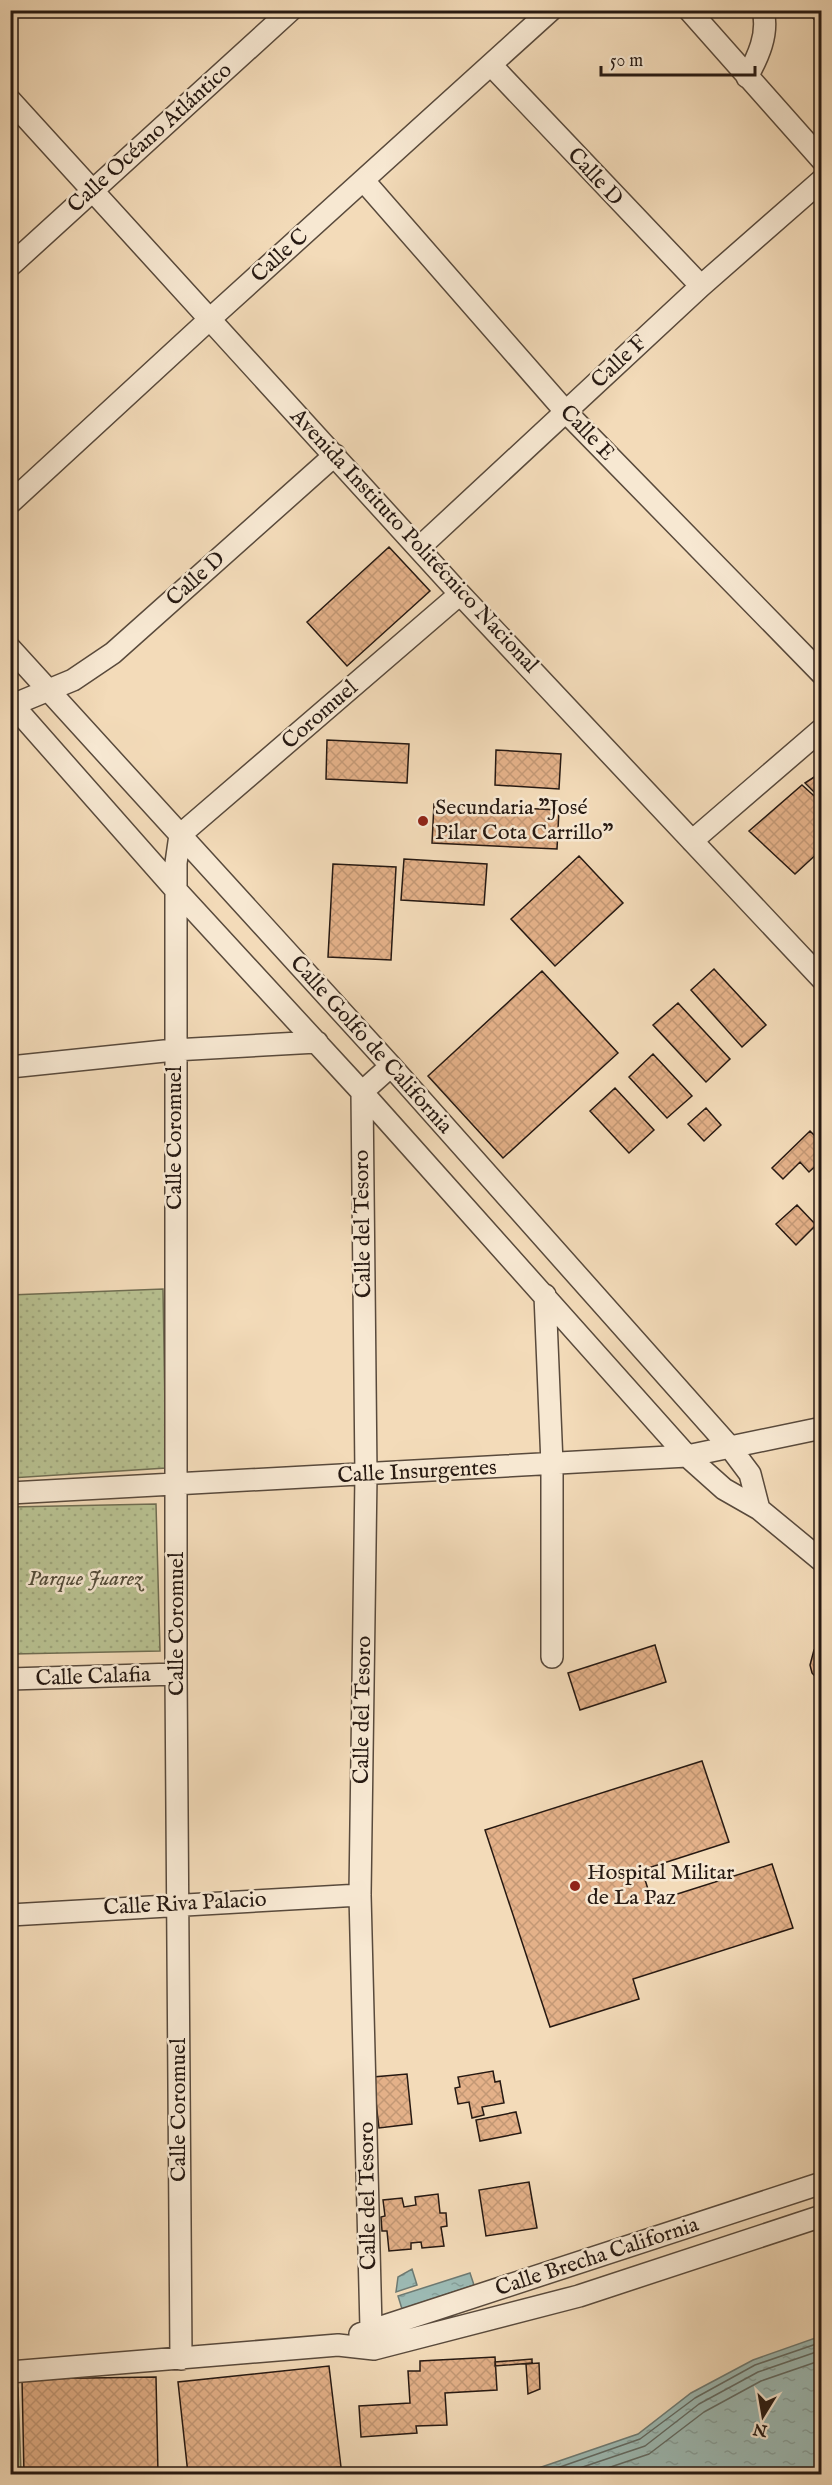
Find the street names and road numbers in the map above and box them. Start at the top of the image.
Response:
street label: Calle Océano Atlántico [62,57,238,219]
street label: Calle D [561,142,629,212]
street label: Calle C [245,223,315,289]
street label: Calle F [585,329,653,395]
street label: Calle E [554,399,620,467]
street label: Avenida Instituto Politécnico Nacional [283,402,544,679]
street label: Calle D [161,545,231,613]
street label: Coromuel [276,674,364,756]
street label: Calle Golfo de California [283,950,459,1140]
street label: Calle Coromuel [161,1066,189,1210]
street label: Calle del Tesoro [348,1149,378,1298]
street label: Calle Insurgentes [337,1454,497,1490]
street label: Calle Coromuel [163,1552,191,1696]
street label: Calle del Tesoro [348,1635,378,1784]
street label: Calle Calafia [35,1661,152,1693]
street label: Calle Riva Palacio [103,1886,267,1922]
street label: Calle Coromuel [165,2038,193,2182]
street label: Calle del Tesoro [353,2121,383,2270]
street label: Calle Brecha California [492,2211,703,2303]

